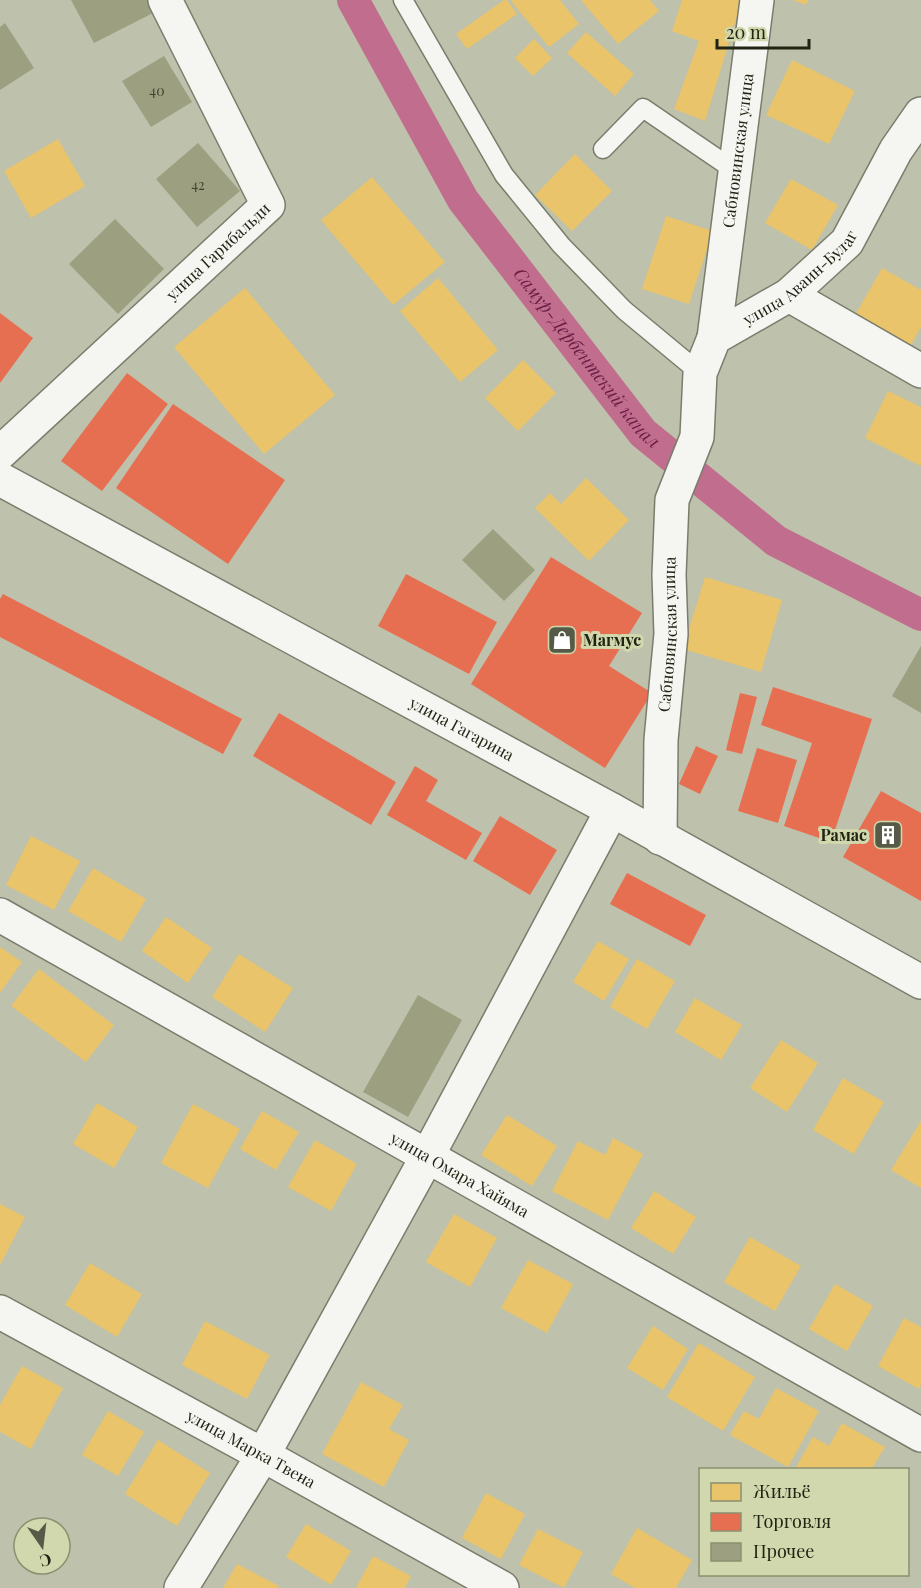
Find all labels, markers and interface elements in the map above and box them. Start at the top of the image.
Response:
scale bar [717,12,808,50]
text: 20 m [726,20,766,44]
street label: Сабновинская улица [717,72,758,229]
house number: 40 [149,81,165,100]
house number: 42 [191,175,205,194]
street label: улица Гарибальди [160,197,274,305]
street label: улица Аваин-Булаг [738,226,861,330]
water label: Самур-Дербентский канал [509,262,665,453]
street label: Сабновинская улица [653,556,681,713]
shop icon: Магмус [546,624,578,656]
place label: Магмус [583,629,641,650]
street label: улица Гагарина [405,691,518,765]
building icon: Рамас [872,819,904,851]
place label: Рамас [821,824,867,845]
street label: улица Омара Хайяма [386,1126,533,1222]
street label: улица Марка Твена [182,1404,320,1492]
legend [699,1468,909,1576]
text: Жильё [753,1479,811,1503]
text: Торговля [753,1509,831,1533]
north arrow [12,1516,72,1576]
text: Прочее [753,1539,814,1563]
text: С [38,1549,54,1573]

